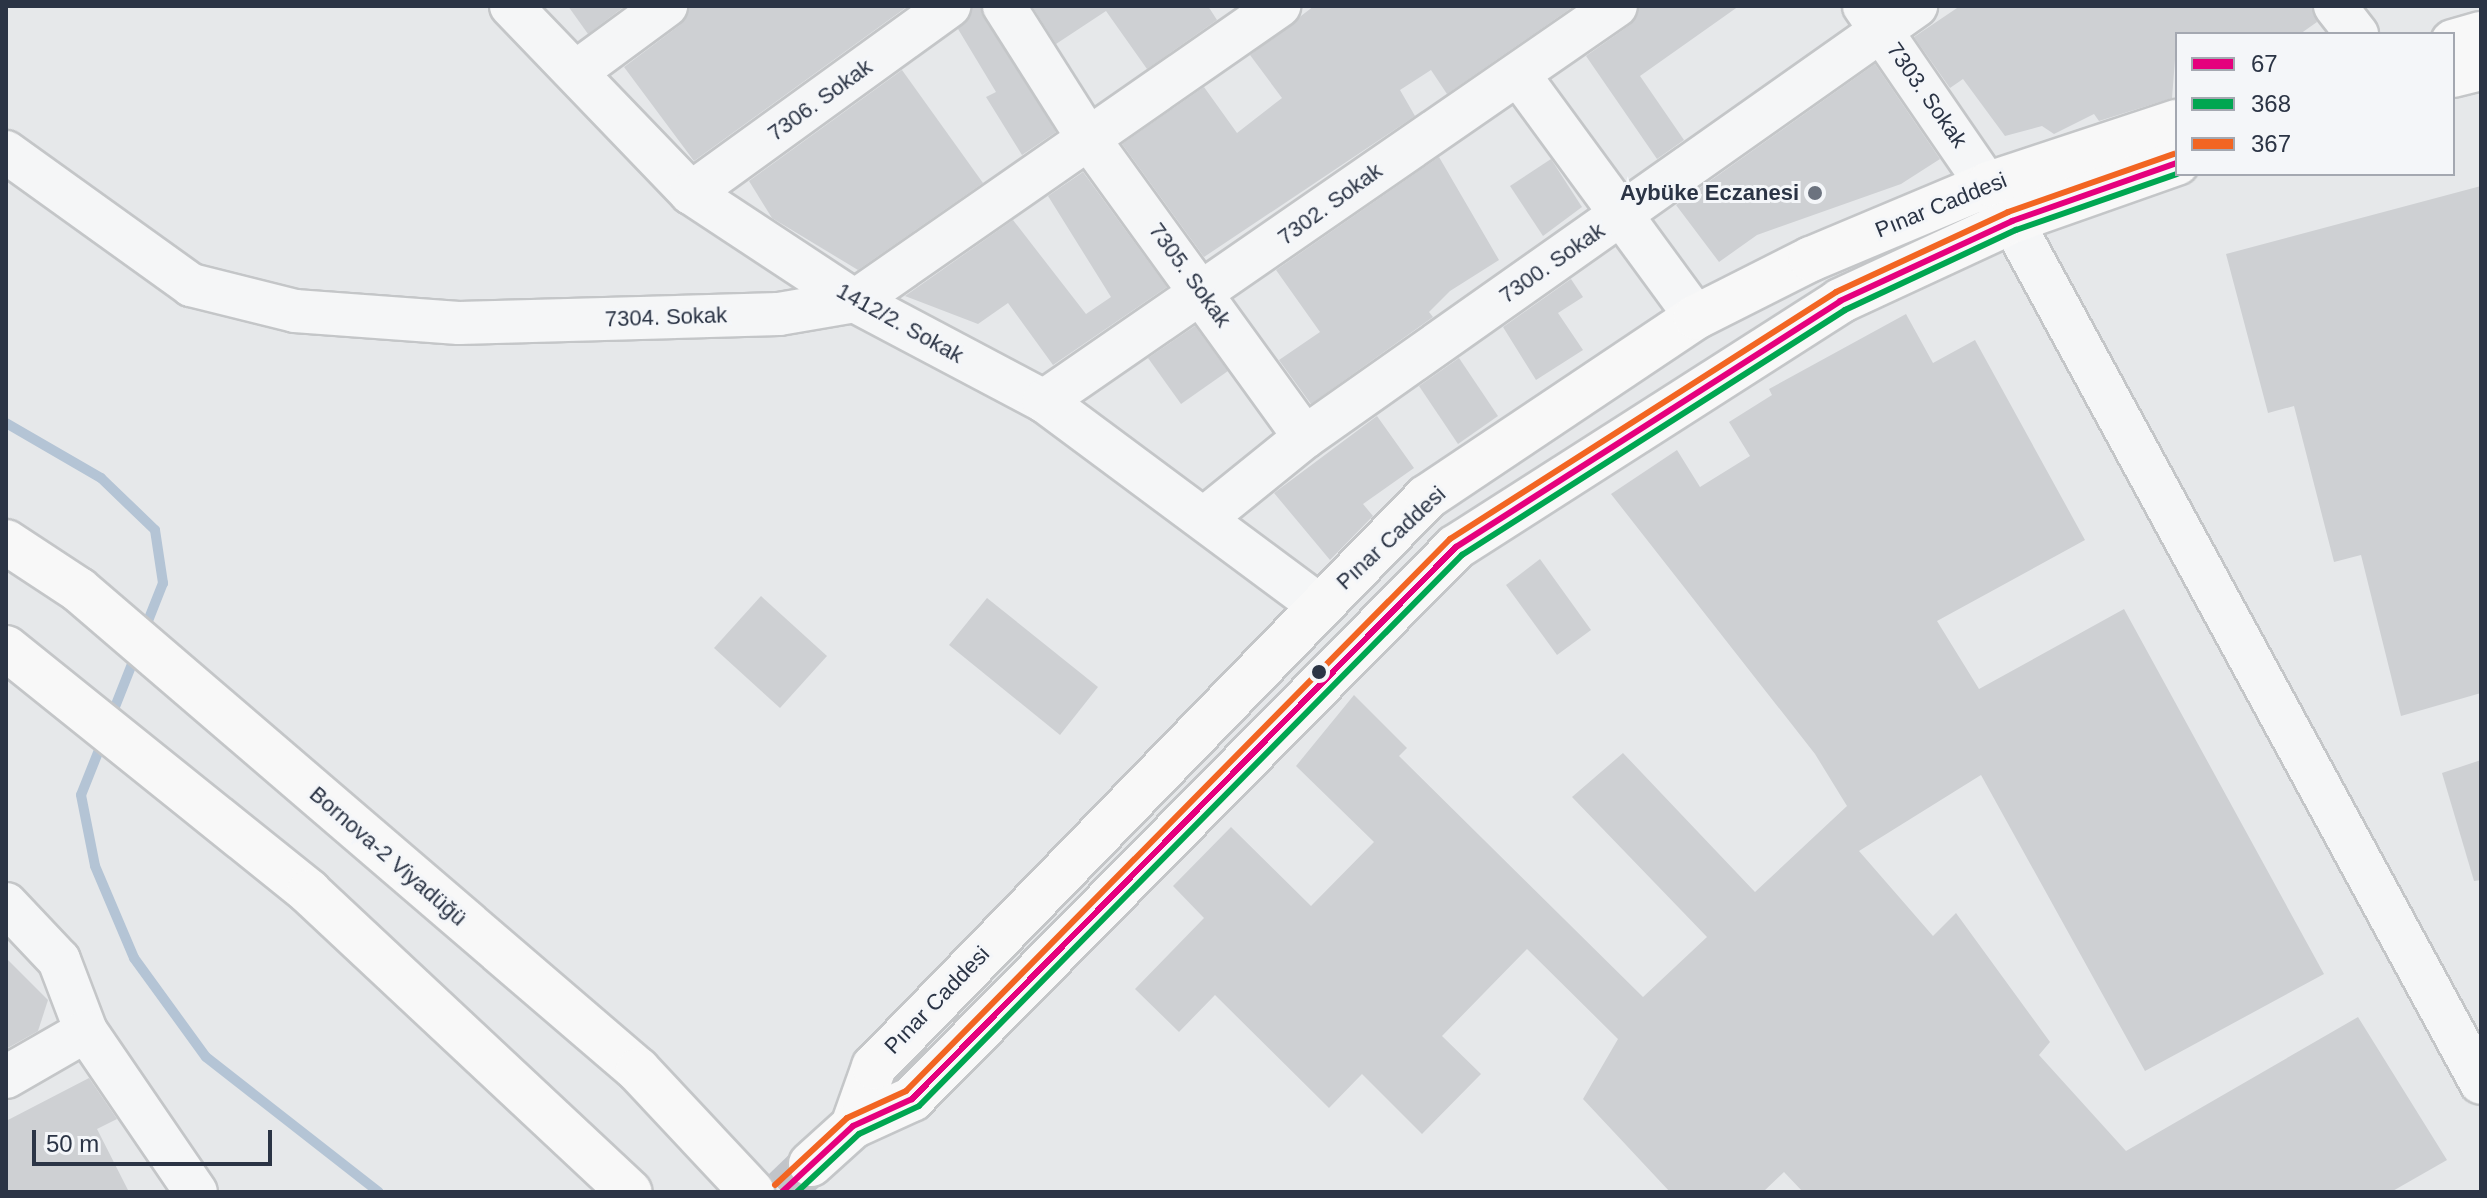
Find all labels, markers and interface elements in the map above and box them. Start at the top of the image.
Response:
legend [2175,32,2455,176]
street label: 7303. Sokak [1881,37,1973,153]
text: 67 [2251,50,2278,77]
street label: 7306. Sokak [763,53,877,147]
text: 368 [2251,90,2291,117]
text: 367 [2251,130,2291,157]
street label: 7302. Sokak [1273,157,1387,251]
street label: Pınar Caddesi [1871,167,2011,243]
place label: Aybüke Eczanesi [1620,180,1799,206]
marker: Aybüke Eczanesi [1806,184,1824,202]
street label: 7300. Sokak [1494,217,1610,309]
street label: 7305. Sokak [1143,218,1237,332]
street label: 1412/2. Sokak [832,277,968,369]
street label: 7304. Sokak [604,302,728,332]
street label: Pınar Caddesi [1331,481,1451,595]
unlabelled marker [1311,664,1327,680]
street label: Bornova-2 Viyadüğü [304,781,472,931]
street label: Pınar Caddesi [879,941,995,1059]
scale bar [36,1114,276,1164]
text: 50 m [46,1130,99,1157]

